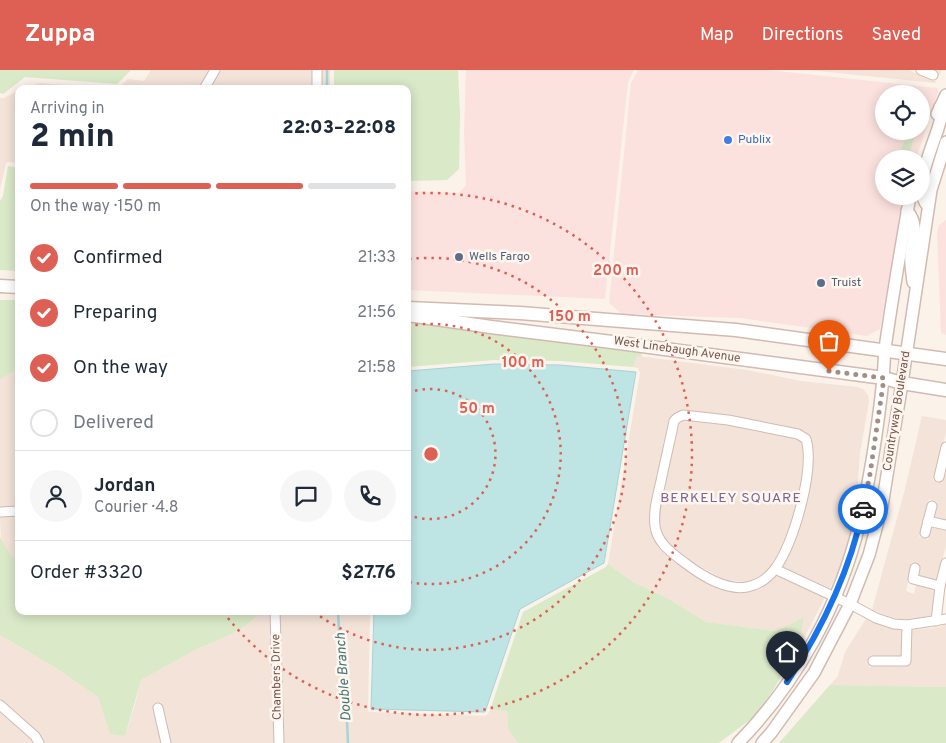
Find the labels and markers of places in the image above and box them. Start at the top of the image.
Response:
place label: Publix [738,132,771,148]
marker: Publix [722,134,734,146]
place label: Wells Fargo [469,249,530,265]
marker: Wells Fargo [453,251,465,263]
place label: Truist [831,275,861,291]
marker: Truist [815,277,827,289]
pin [808,320,850,371]
centre of rings [422,445,440,463]
pin [766,631,808,682]

